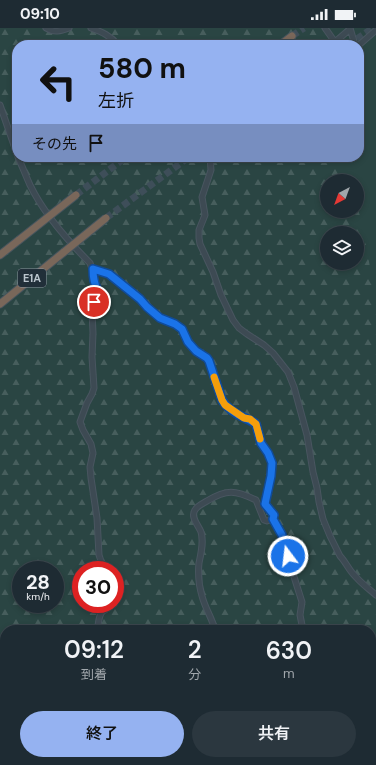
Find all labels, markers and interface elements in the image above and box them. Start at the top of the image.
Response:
text: 09:10 [20,4,60,24]
text: 580 m [98,50,186,87]
icon: left [32,56,84,108]
text: 左折 [98,89,134,113]
icon: arrive [85,132,107,154]
text: その先 [32,134,77,154]
north arrow [320,174,364,218]
map controls [320,174,364,270]
button: layers [320,226,364,270]
road number: E1A [18,269,46,287]
pin [77,285,111,319]
icon: arrive [83,291,105,313]
position arrow [267,535,309,577]
speed limit sign: 30 [72,561,124,613]
text: 28 [26,569,50,595]
text: km/h [26,590,50,603]
text: 09:12 [64,634,124,665]
text: 2 [188,634,202,665]
text: 630 [266,635,312,666]
text: m [283,665,295,682]
text: 到着 [81,666,107,683]
text: 分 [188,666,201,683]
button: 終了 [20,711,184,757]
button: 共有 [192,711,356,757]

